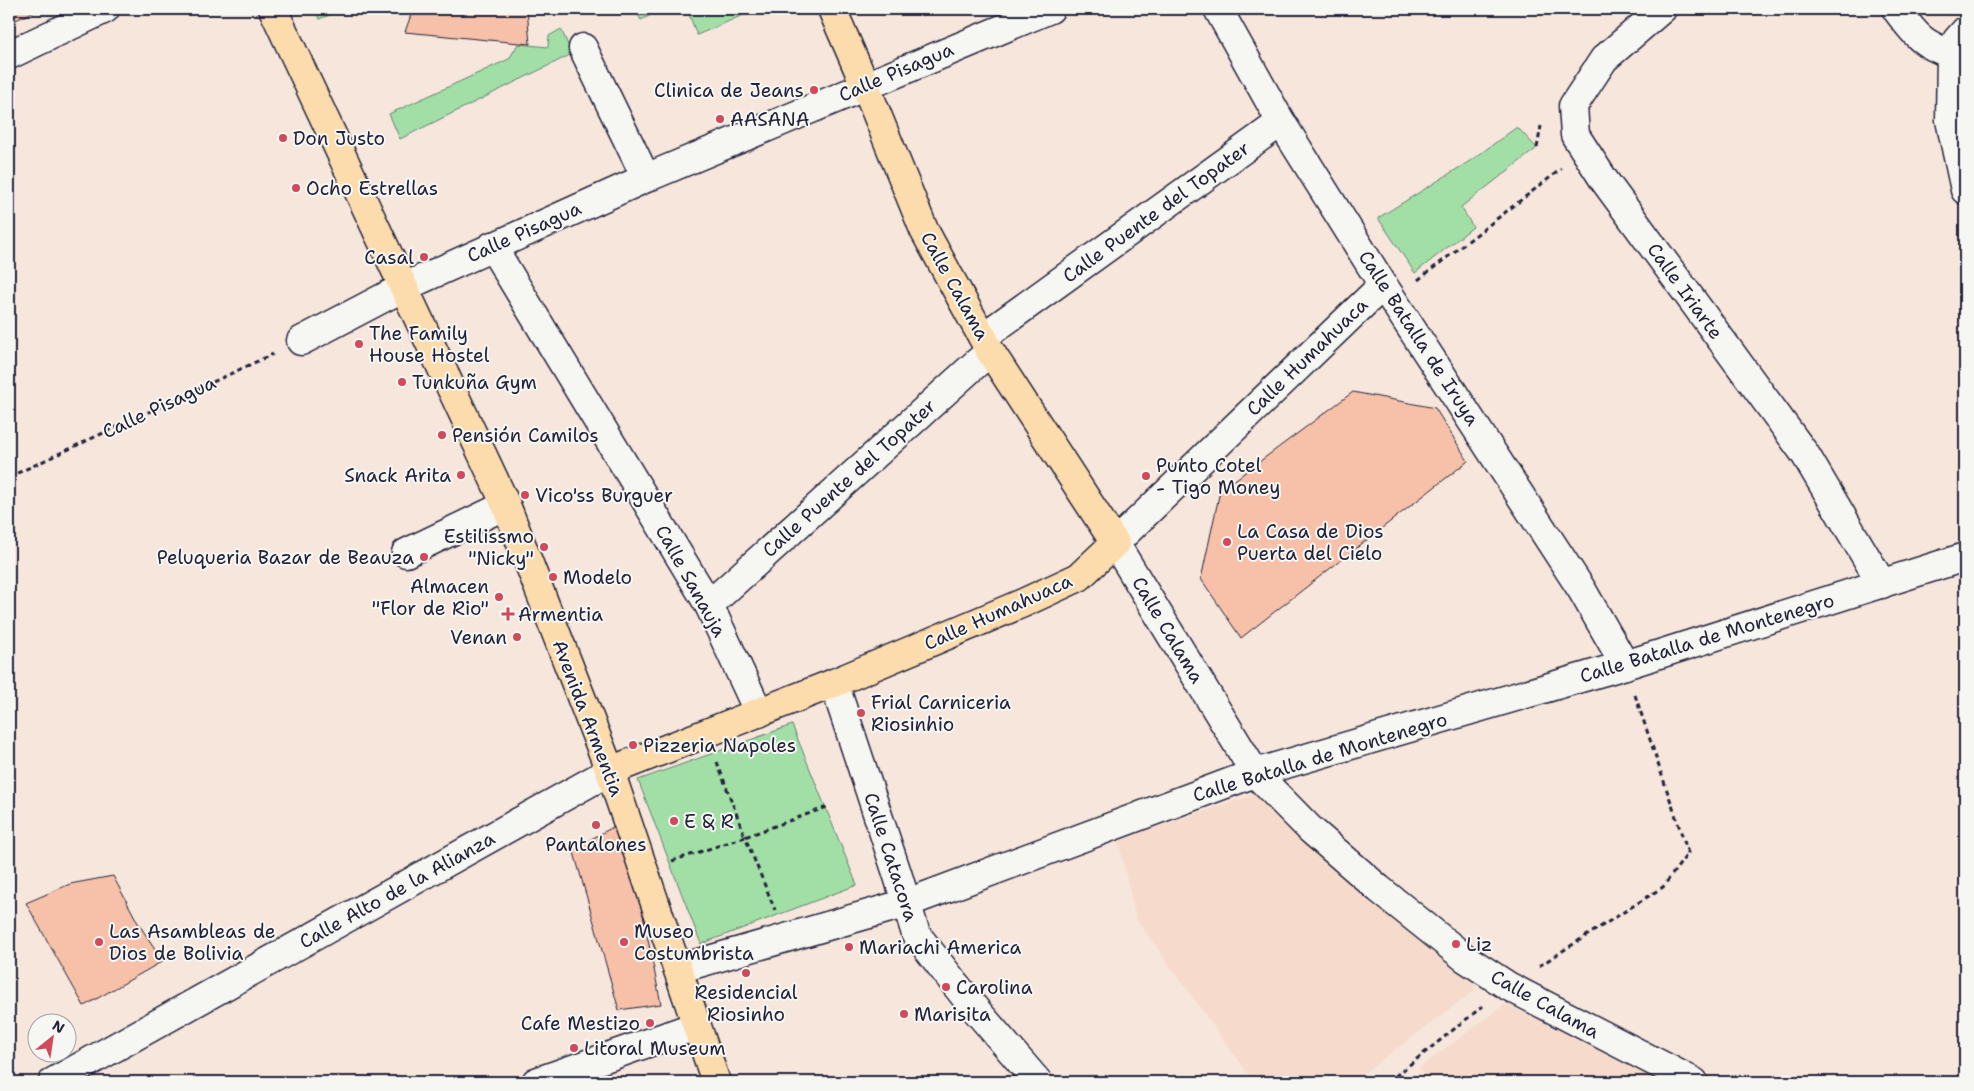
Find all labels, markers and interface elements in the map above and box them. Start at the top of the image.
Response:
street label: Calle Pisagua [835,37,957,107]
place label: Clinica de Jeans [654,78,804,103]
marker: Clinica de Jeans [808,84,820,96]
place label: AASANA [730,107,810,132]
marker: AASANA [714,113,726,125]
place label: Don Justo [293,126,385,151]
marker: Don Justo [277,132,289,144]
street label: Calle Puente del Topater [1058,136,1254,288]
place label: Ocho Estrellas [306,176,438,201]
marker: Ocho Estrellas [290,182,302,194]
street label: Calle Pisagua [463,196,585,268]
street label: Calle Calama [915,227,995,345]
street label: Calle Iriarte [1642,238,1728,344]
place label: Casal [364,245,414,270]
street label: Calle Batalla de Iruya [1353,246,1485,431]
marker: Casal [418,251,430,263]
street label: Calle Humahuaca [1241,292,1373,421]
place label: The Family House Hostel [369,321,490,368]
marker: The Family House Hostel [353,338,365,350]
street label: Calle Pisagua [98,370,220,444]
place label: Tunkuña Gym [412,370,537,395]
marker: Tunkuña Gym [396,376,408,388]
street label: Calle Puente del Topater [757,393,941,563]
place label: Pensión Camilos [452,423,599,448]
marker: Pensión Camilos [436,429,448,441]
place label: Punto Cotel - Tigo Money [1156,453,1280,500]
place label: Snack Arita [344,463,451,488]
marker: Snack Arita [455,469,467,481]
marker: Punto Cotel - Tigo Money [1140,470,1152,482]
place label: Vico'ss Burguer [535,483,673,508]
marker: Vico'ss Burguer [519,489,531,501]
place label: La Casa de Dios Puerta del Cielo [1237,519,1384,566]
street label: Calle Sanauja [650,520,732,642]
place label: Estilissmo "Nicky" [444,524,534,571]
marker: La Casa de Dios Puerta del Cielo [1221,536,1233,548]
marker: Estilissmo "Nicky" [538,541,550,553]
place label: Peluqueria Bazar de Beauza [157,545,414,570]
marker: Peluqueria Bazar de Beauza [418,551,430,563]
place label: Modelo [563,565,632,590]
street label: Calle Humahuaca [920,568,1076,656]
marker: Modelo [547,571,559,583]
street label: Calle Calama [1126,572,1210,688]
place label: Almacen "Flor de Rio" [372,574,489,621]
street label: Calle Batalla de Montenegro [1577,587,1837,689]
marker: Almacen "Flor de Rio" [493,591,505,603]
place label: Armentia [518,602,603,627]
marker: Armentia [502,608,514,620]
place label: Venan [450,625,507,650]
marker: Venan [511,631,523,643]
street label: Avenida Armentia [547,636,629,800]
place label: Frial Carniceria Riosinhio [871,690,1011,737]
street label: Calle Batalla de Montenegro [1190,706,1450,808]
marker: Frial Carniceria Riosinhio [855,707,867,719]
place label: Pizzeria Napoles [643,733,796,758]
marker: Pizzeria Napoles [627,739,639,751]
street label: Calle Catacora [858,789,924,925]
place label: E & R [684,809,734,834]
marker: E & R [668,815,680,827]
marker: Pantalones [590,819,602,831]
street label: Calle Alto de la Alianza [295,826,499,954]
place label: Pantalones [545,832,647,857]
place label: Las Asambleas de Dios de Bolivia [109,919,276,966]
place label: Museo Costumbrista [634,919,754,966]
place label: Liz [1466,932,1492,957]
place label: Mariachi America [859,935,1022,960]
marker: Las Asambleas de Dios de Bolivia [93,936,105,948]
marker: Museo Costumbrista [618,936,630,948]
marker: Liz [1450,938,1462,950]
marker: Mariachi America [843,941,855,953]
street label: Calle Calama [1486,964,1604,1044]
marker: Residencial Riosinho [740,967,752,979]
place label: Carolina [956,975,1033,1000]
place label: Residencial Riosinho [695,980,798,1027]
marker: Carolina [940,981,952,993]
place label: Marisita [914,1002,991,1027]
marker: Marisita [898,1008,910,1020]
place label: Cafe Mestizo [521,1011,640,1036]
north arrow [28,1014,78,1064]
text: N [49,1016,68,1037]
marker: Cafe Mestizo [644,1017,656,1029]
place label: Litoral Museum [584,1036,726,1061]
marker: Litoral Museum [568,1042,580,1054]

